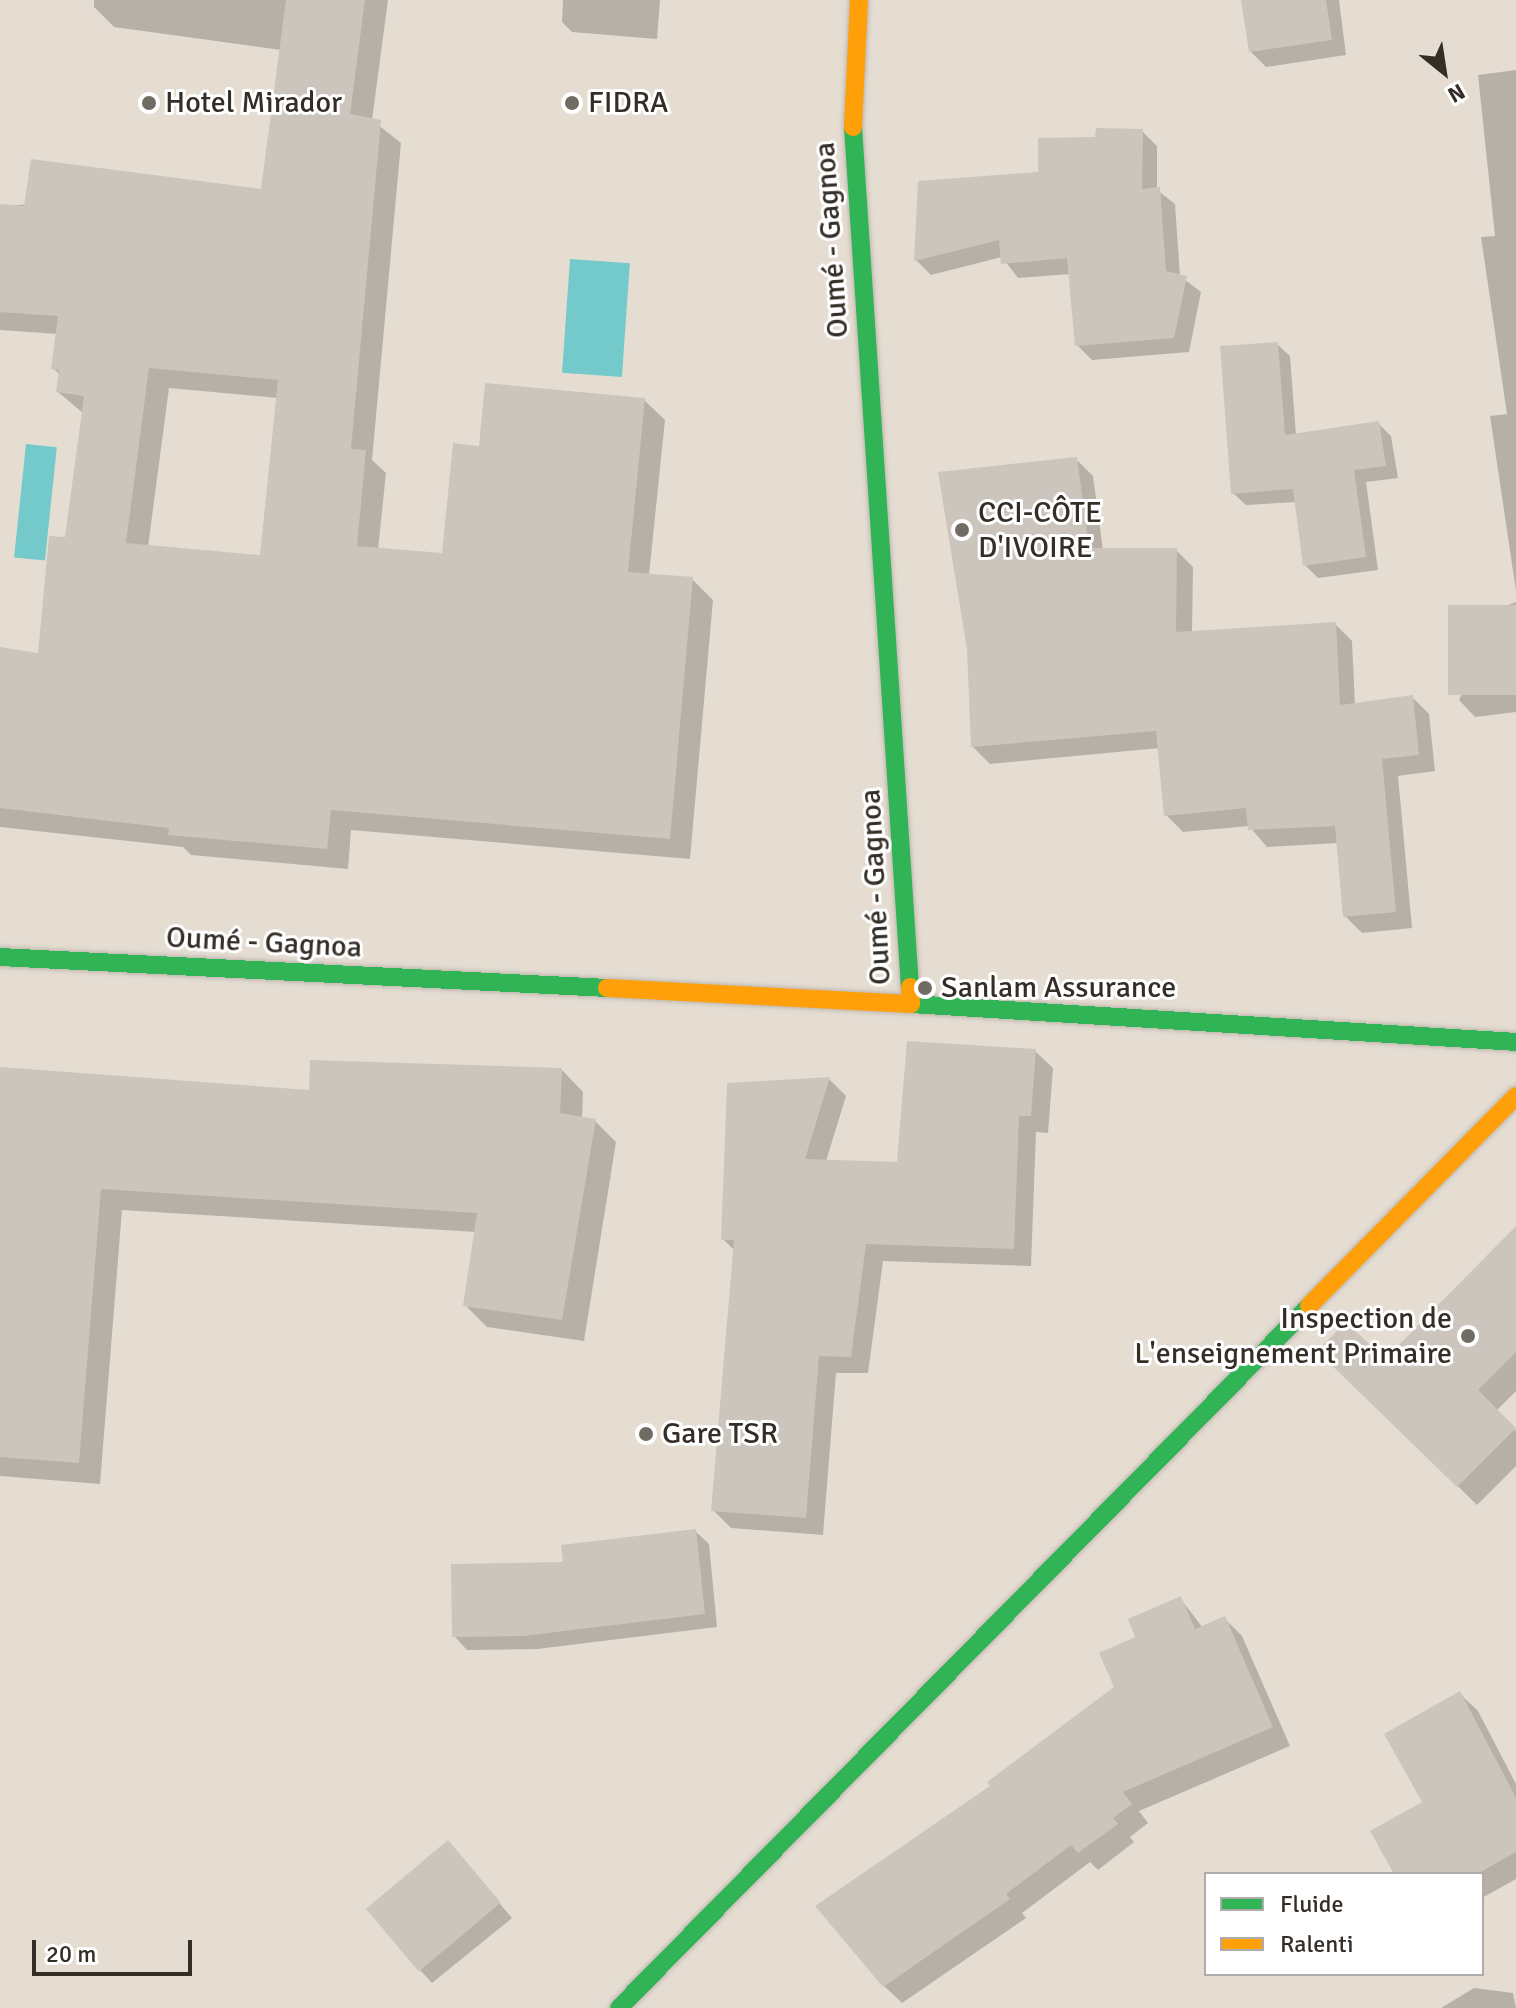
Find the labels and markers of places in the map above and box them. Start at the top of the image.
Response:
place label: Hotel Mirador [165,85,342,121]
place label: FIDRA [588,85,668,121]
marker: Hotel Mirador [140,94,158,112]
marker: FIDRA [563,94,581,112]
place label: CCI-CÔTE D'IVOIRE [978,495,1102,566]
marker: CCI-CÔTE D'IVOIRE [953,521,971,539]
place label: Sanlam Assurance [941,970,1176,1006]
marker: Sanlam Assurance [916,979,934,997]
place label: Inspection de L'enseignement Primaire [1134,1301,1452,1372]
marker: Inspection de L'enseignement Primaire [1459,1327,1477,1345]
place label: Gare TSR [662,1416,778,1452]
marker: Gare TSR [637,1425,655,1443]

